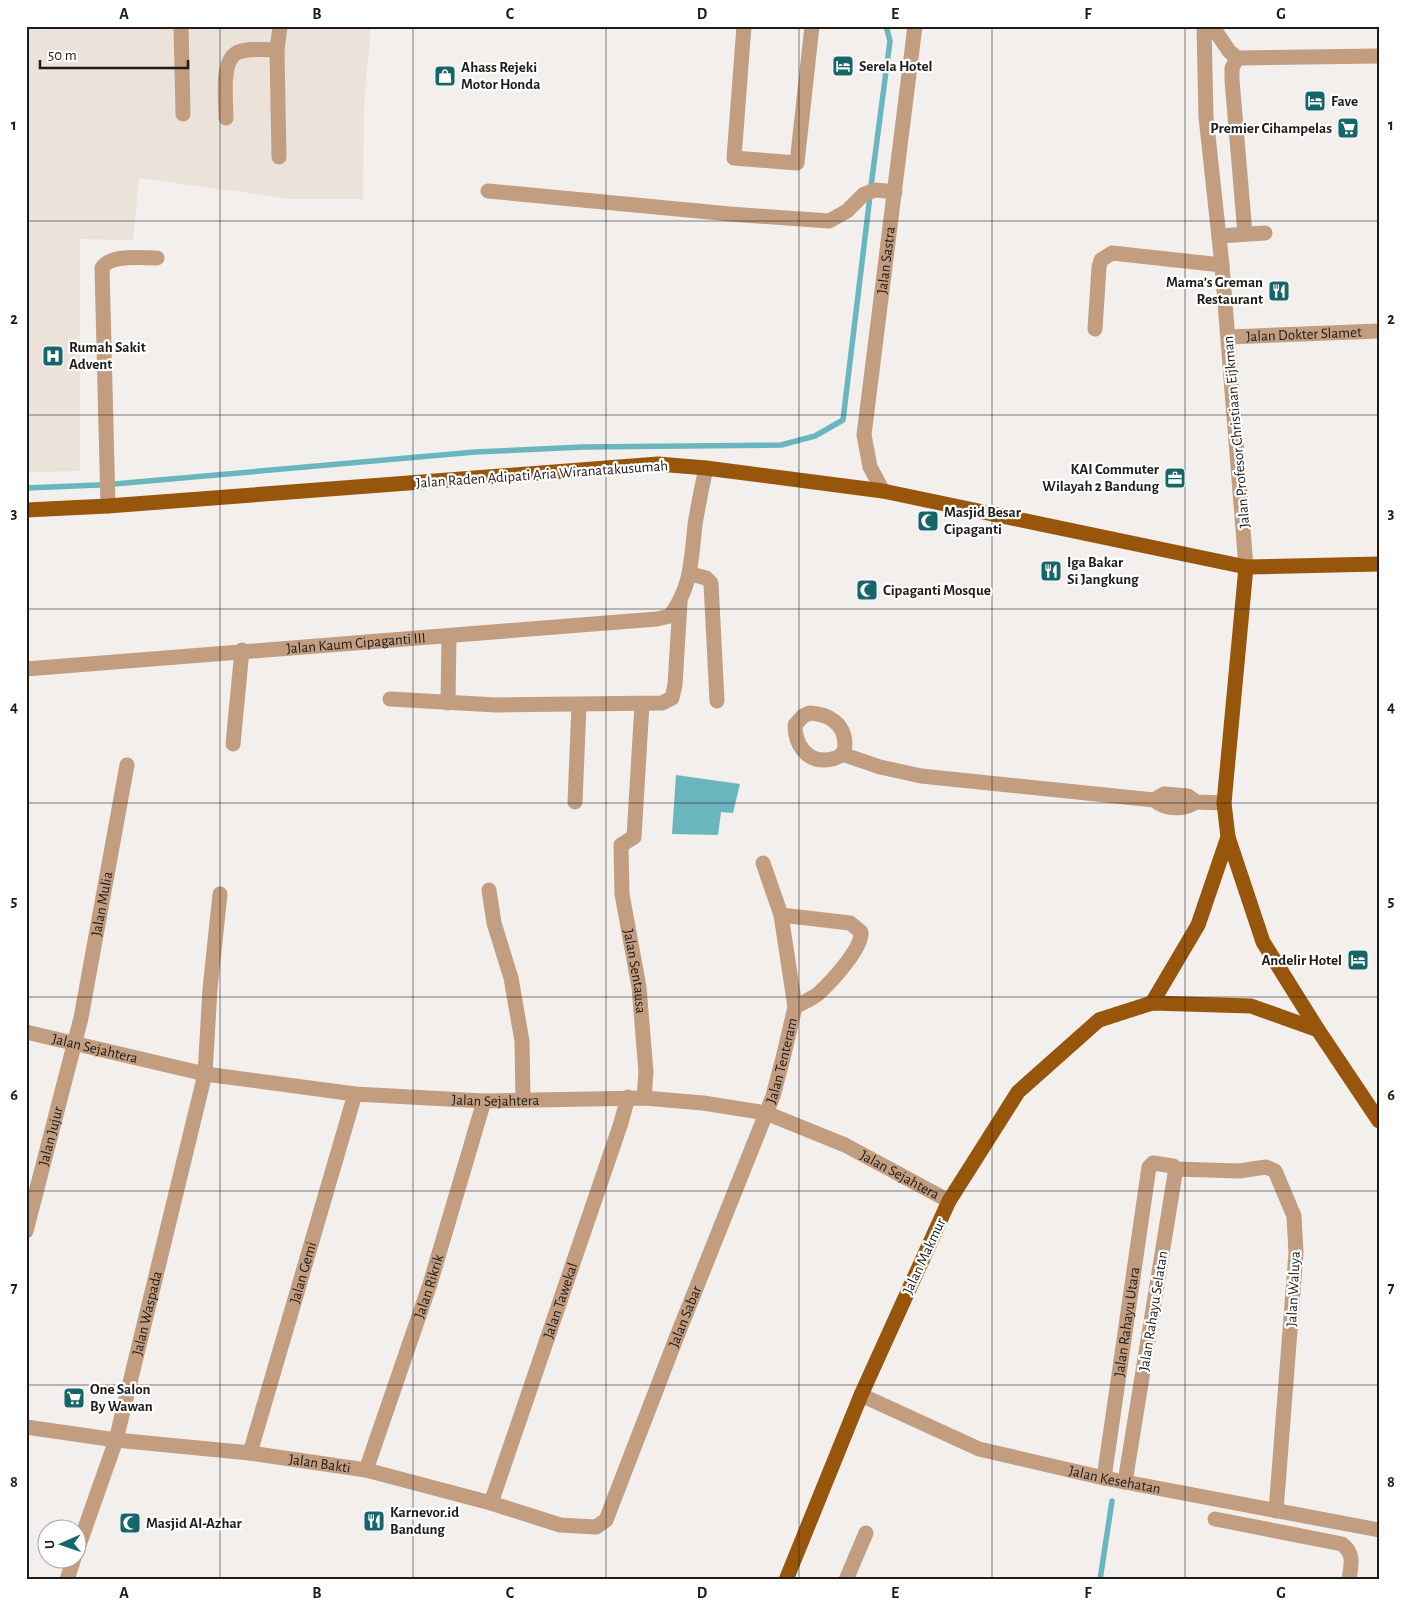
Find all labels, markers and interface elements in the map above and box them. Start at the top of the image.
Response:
text: A [119,6,129,22]
text: B [312,6,322,22]
text: C [506,6,515,22]
text: D [697,6,708,22]
text: E [891,6,899,22]
text: F [1084,6,1092,22]
text: G [1276,6,1286,22]
scale bar [40,38,188,70]
text: 50 m [48,48,77,63]
hotel icon: Serela Hotel [831,54,855,78]
place label: Serela Hotel [859,59,932,74]
place label: Ahass Rejeki Motor Honda [461,60,540,92]
shop icon: Ahass Rejeki Motor Honda [433,64,457,88]
hotel icon: Fave [1303,89,1327,113]
place label: Fave [1331,94,1358,109]
supermarket icon: Premier Cihampelas [1336,116,1360,140]
text: 1 [11,117,17,133]
text: 1 [1388,117,1394,133]
place label: Premier Cihampelas [1210,121,1332,136]
street label: Jalan Sastra [875,226,898,295]
place label: Mama’s Greman Restaurant [1166,275,1263,307]
restaurant icon: Mama’s Greman Restaurant [1267,279,1291,303]
text: 2 [10,311,18,327]
text: 2 [1387,311,1395,327]
street label: Jalan Dokter Slamet [1246,325,1362,344]
street label: Jalan Profesor Christiaan Eijkman [1221,335,1252,529]
place label: Rumah Sakit Advent [69,340,146,372]
hospital icon: Rumah Sakit Advent [41,344,65,368]
street label: Jalan Raden Adipati Aria Wiranatakusumah [415,458,669,491]
place label: KAI Commuter Wilayah 2 Bandung [1042,462,1160,494]
office icon: KAI Commuter Wilayah 2 Bandung [1163,466,1187,490]
text: 3 [11,505,18,521]
place label: Masjid Besar Cipaganti [944,505,1022,537]
text: 3 [1388,505,1395,521]
mosque icon: Masjid Besar Cipaganti [916,509,940,533]
place label: Iga Bakar Si Jangkung [1067,555,1139,587]
restaurant icon: Iga Bakar Si Jangkung [1039,559,1063,583]
mosque icon: Cipaganti Mosque [855,578,879,602]
place label: Cipaganti Mosque [883,583,991,598]
street label: Jalan Kaum Cipaganti III [286,630,426,656]
text: 4 [10,699,18,715]
text: 4 [1387,699,1395,715]
street label: Jalan Mulia [89,870,115,938]
text: 5 [11,893,18,909]
text: 5 [1388,893,1395,909]
street label: Jalan Sentausa [621,928,648,1014]
hotel icon: Andelir Hotel [1346,948,1370,972]
place label: Andelir Hotel [1261,953,1342,968]
street label: Jalan Tenteram [764,1016,800,1106]
street label: Jalan Sejahtera [51,1031,139,1066]
text: 6 [10,1087,18,1103]
text: 6 [1387,1087,1395,1103]
street label: Jalan Sejahtera [451,1092,540,1109]
street label: Jalan Jujur [36,1105,66,1167]
street label: Jalan Sejahtera [858,1148,942,1202]
street label: Jalan Makmur [900,1216,949,1296]
street label: Jalan Gemi [287,1240,319,1305]
street label: Jalan Rahayu Selatan [1137,1250,1170,1372]
street label: Jalan Waluya [1284,1251,1303,1327]
street label: Jalan Rikrik [412,1253,446,1320]
street label: Jalan Tawekal [541,1261,581,1341]
street label: Jalan Rahayu Utara [1112,1266,1142,1378]
street label: Jalan Waspada [130,1269,165,1357]
text: 7 [11,1280,18,1296]
text: 7 [1388,1280,1395,1296]
street label: Jalan Sabar [666,1284,704,1350]
place label: One Salon By Wawan [90,1382,153,1414]
supermarket icon: One Salon By Wawan [62,1386,86,1410]
street label: Jalan Bakti [288,1452,352,1476]
street label: Jalan Kesehatan [1067,1463,1162,1497]
text: 8 [10,1474,18,1490]
text: 8 [1387,1474,1395,1490]
place label: Karnevor.id Bandung [390,1505,459,1537]
restaurant icon: Karnevor.id Bandung [362,1509,386,1533]
mosque icon: Masjid Al-Azhar [118,1511,142,1535]
place label: Masjid Al-Azhar [146,1516,243,1531]
north arrow [38,1518,88,1568]
text: U [43,1540,57,1549]
text: A [119,1585,129,1601]
text: B [312,1585,322,1601]
text: C [506,1585,515,1601]
text: D [697,1585,708,1601]
text: E [891,1585,899,1601]
text: F [1084,1585,1092,1601]
text: G [1276,1585,1286,1601]

